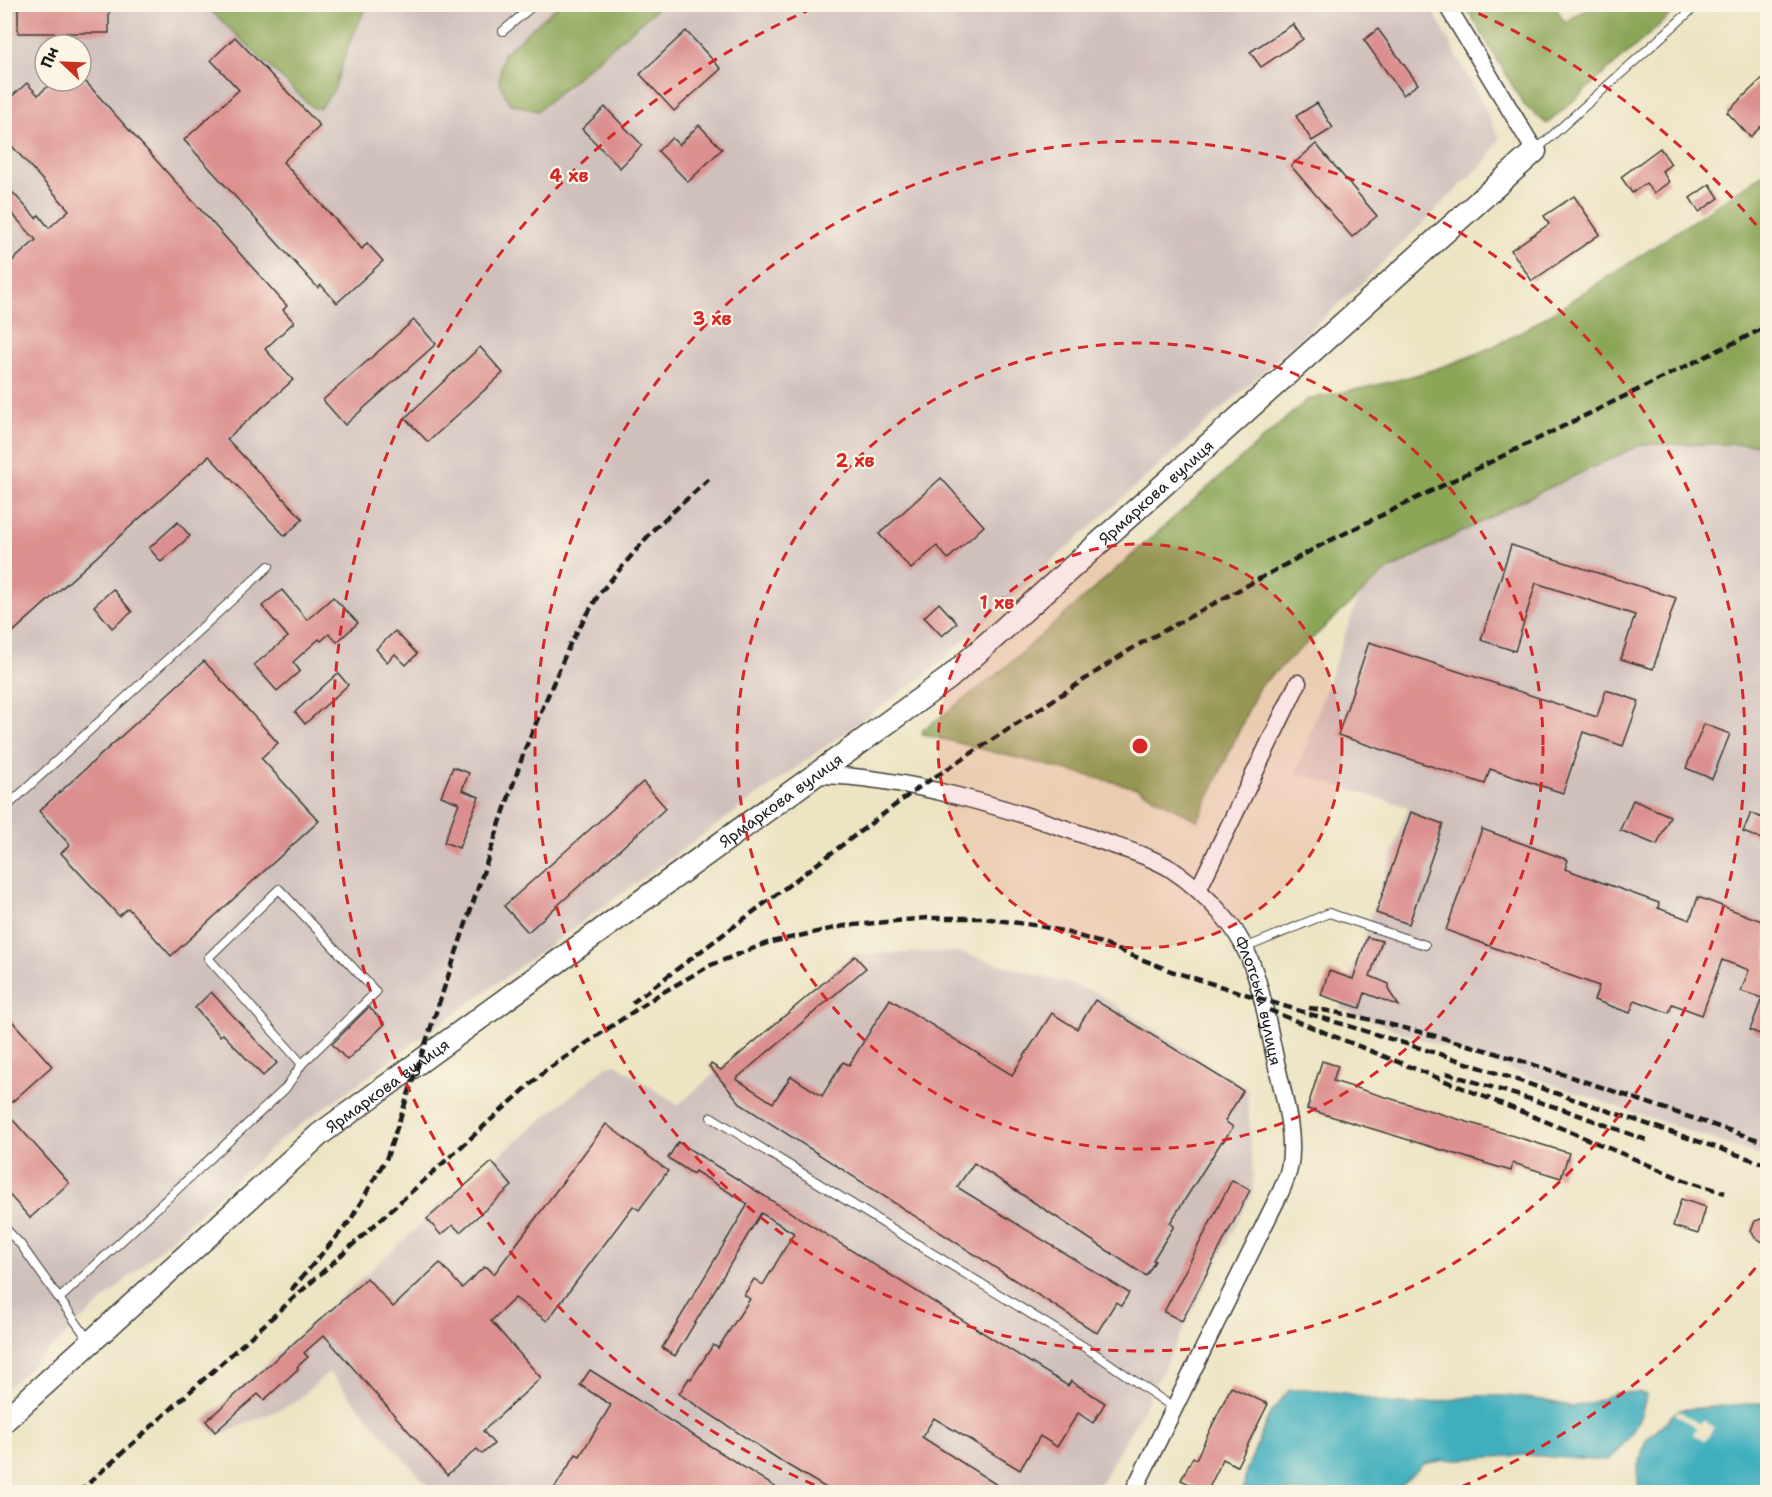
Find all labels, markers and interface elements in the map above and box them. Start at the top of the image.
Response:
north arrow [33,33,93,93]
text: Пн [36,44,63,71]
text: 4 хв [549,164,589,188]
text: 3 хв [692,307,732,331]
street label: Ярмаркова вулиця [1094,435,1218,549]
text: 2 хв [835,449,875,473]
text: 1 хв [980,591,1014,615]
centre of rings [1130,736,1150,756]
street label: Ярмаркова вулиця [715,748,847,852]
street label: Флотська вулиця [1230,932,1287,1067]
street label: Ярмаркова вулиця [321,1033,453,1137]

